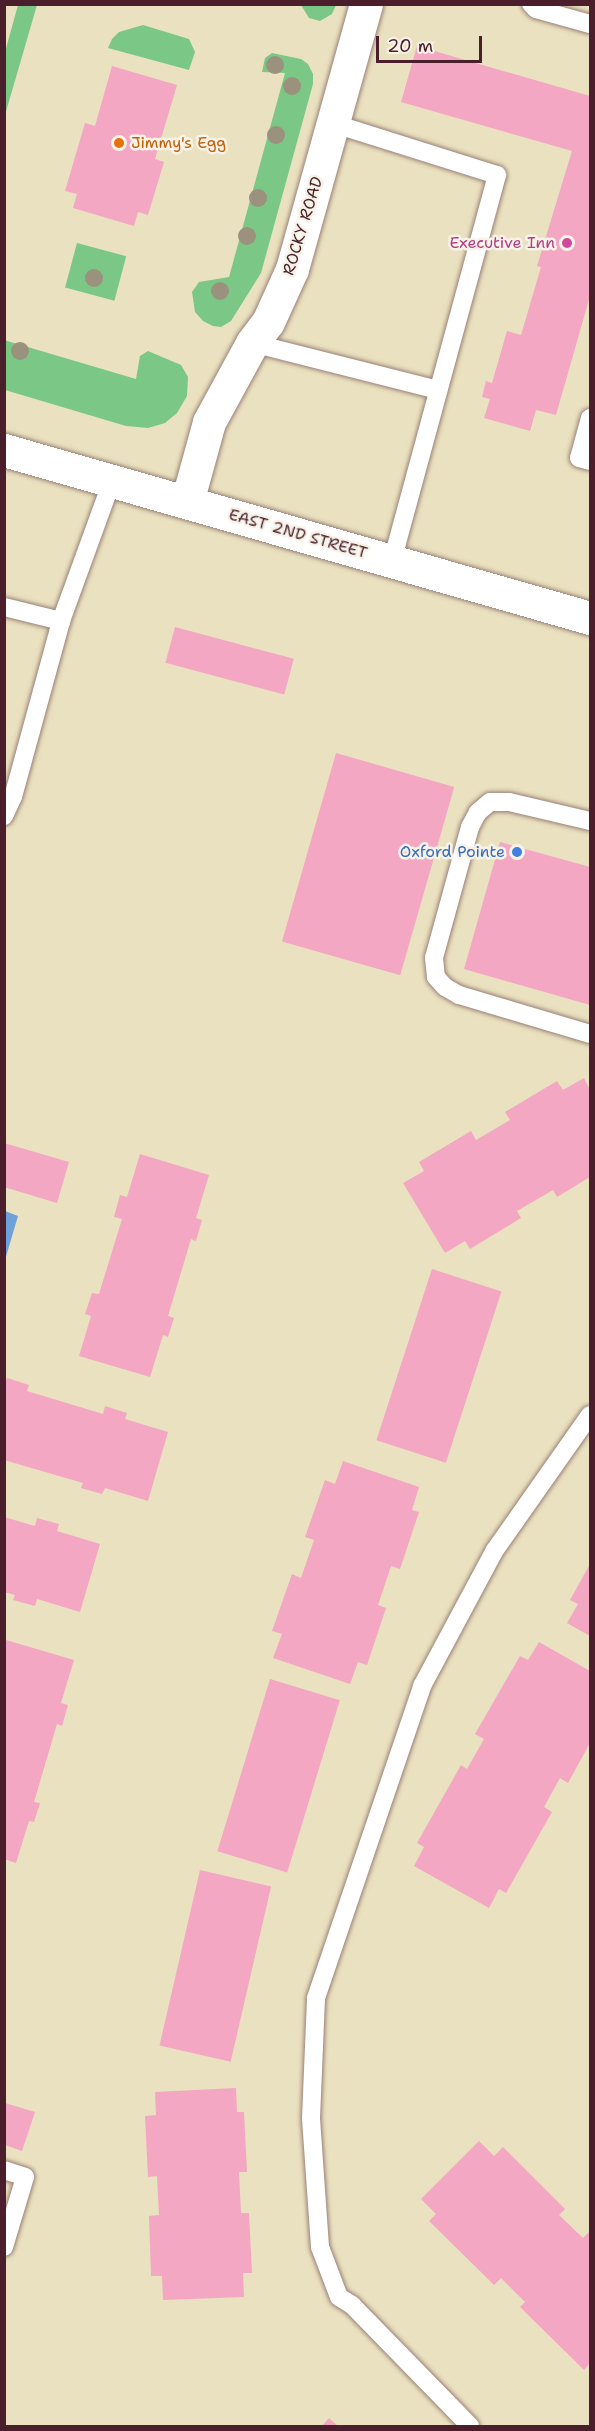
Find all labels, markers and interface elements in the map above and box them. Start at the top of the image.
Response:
scale bar [379,24,486,62]
text: 20 m [387,34,433,58]
place label: Jimmy's Egg [131,133,226,153]
marker: Jimmy's Egg [112,136,126,150]
street label: ROCKY ROAD [279,174,327,278]
place label: Executive Inn [449,233,555,253]
marker: Executive Inn [560,236,574,250]
street label: EAST 2ND STREET [226,505,370,563]
place label: Oxford Pointe [400,842,505,862]
marker: Oxford Pointe [510,845,524,859]

